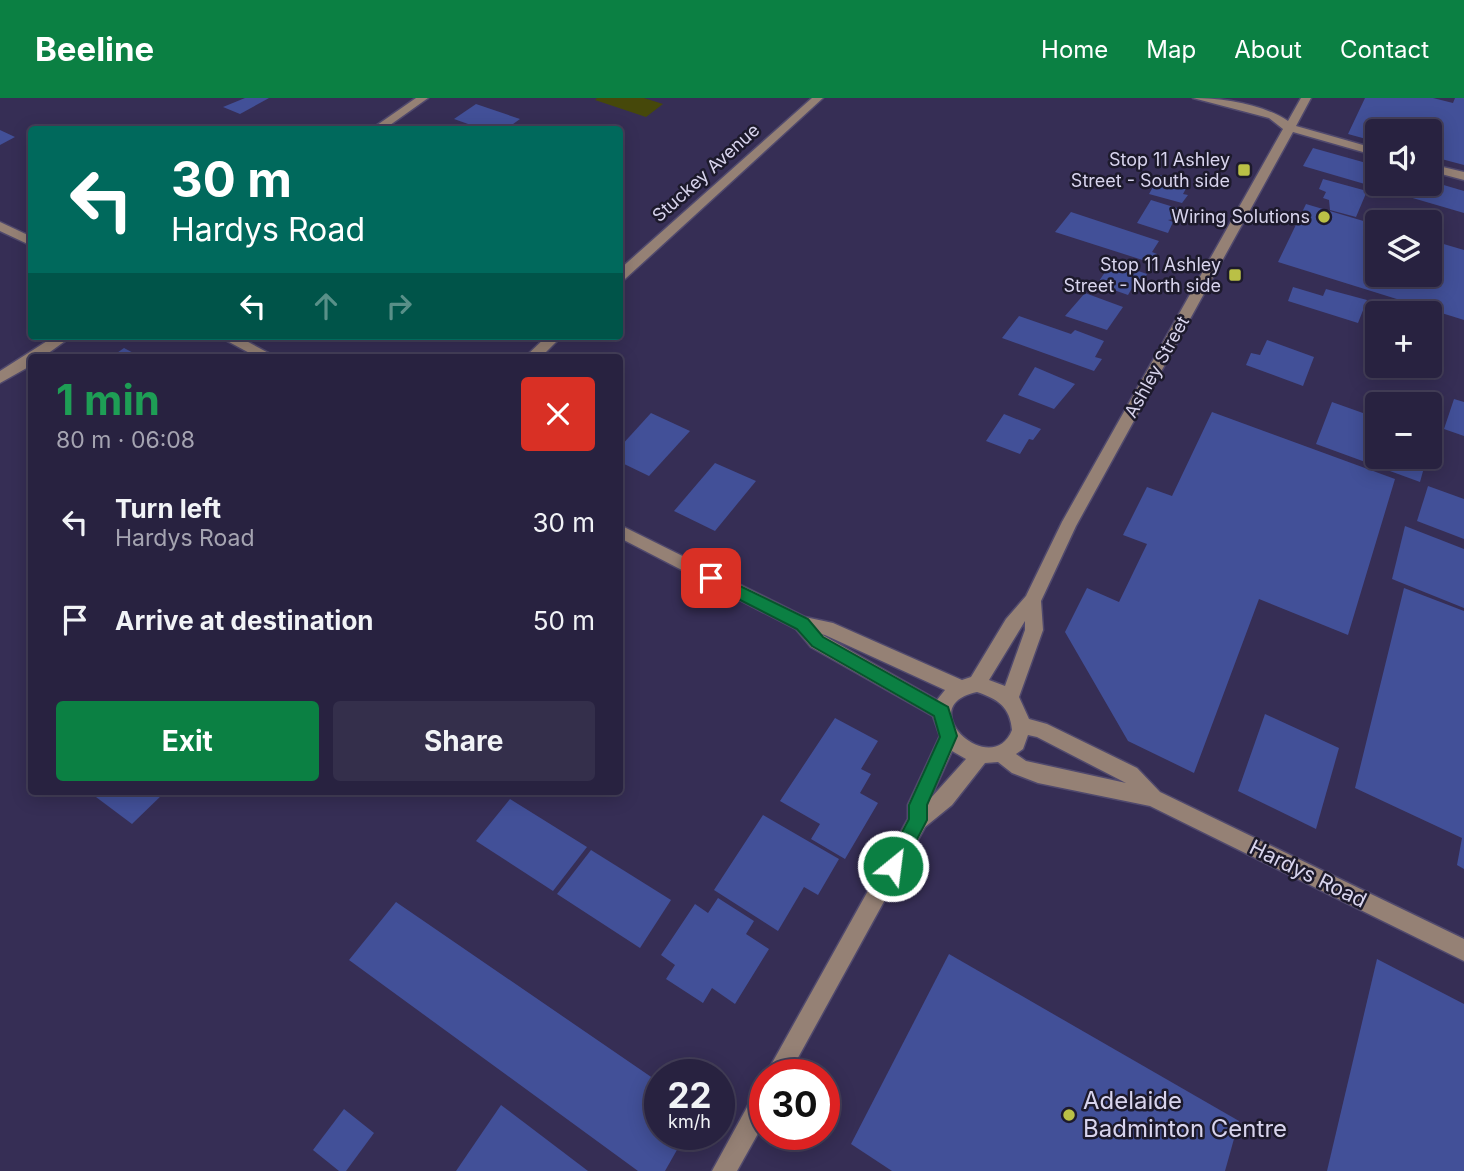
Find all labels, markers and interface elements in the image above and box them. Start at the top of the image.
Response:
text: Beeline [35,29,154,69]
text: Home [1041,35,1108,64]
text: Map [1146,35,1196,64]
text: About [1234,35,1302,64]
text: Contact [1340,35,1429,64]
street label: Stuckey Avenue [648,119,763,226]
map controls [1365,119,1442,469]
button: sound [1365,119,1442,196]
place label: Stop 11 Ashley Street - South side [1071,149,1230,191]
text: 30 m [171,150,292,209]
icon: left [56,154,147,245]
marker: Stop 11 Ashley Street - South side [1236,162,1252,178]
place label: Wiring Solutions [1171,206,1310,227]
marker: Wiring Solutions [1316,209,1332,225]
text: Hardys Road [171,210,365,249]
button: layers [1365,210,1442,287]
place label: Stop 11 Ashley Street - North side [1063,254,1221,296]
marker: Stop 11 Ashley Street - North side [1227,267,1243,283]
icon: left [234,287,272,325]
icon: ahead [307,287,345,325]
icon: right [380,287,418,325]
button: + [1365,301,1442,378]
street label: Ashley Street [1120,312,1193,421]
text: 1 min [56,374,160,425]
button: close [521,377,595,451]
button: − [1365,392,1442,469]
text: 80 m · 06:08 [56,426,195,454]
text: Turn left [115,493,221,524]
icon: left [56,503,94,541]
text: 30 m [532,507,595,538]
text: Hardys Road [115,524,255,552]
pin [681,548,741,608]
icon: arrive [692,559,730,597]
icon: arrive [56,601,94,639]
text: Arrive at destination [115,605,374,636]
text: 50 m [533,605,595,636]
button: Exit [56,701,319,781]
button: Share [333,701,595,781]
position arrow [856,829,930,903]
street label: Hardys Road [1245,834,1371,913]
speed limit sign: 30 [749,1059,840,1150]
text: 22 [667,1074,712,1116]
place label: Adelaide Badminton Centre [1083,1086,1287,1143]
marker: Adelaide Badminton Centre [1061,1107,1077,1123]
text: km/h [668,1111,711,1132]

